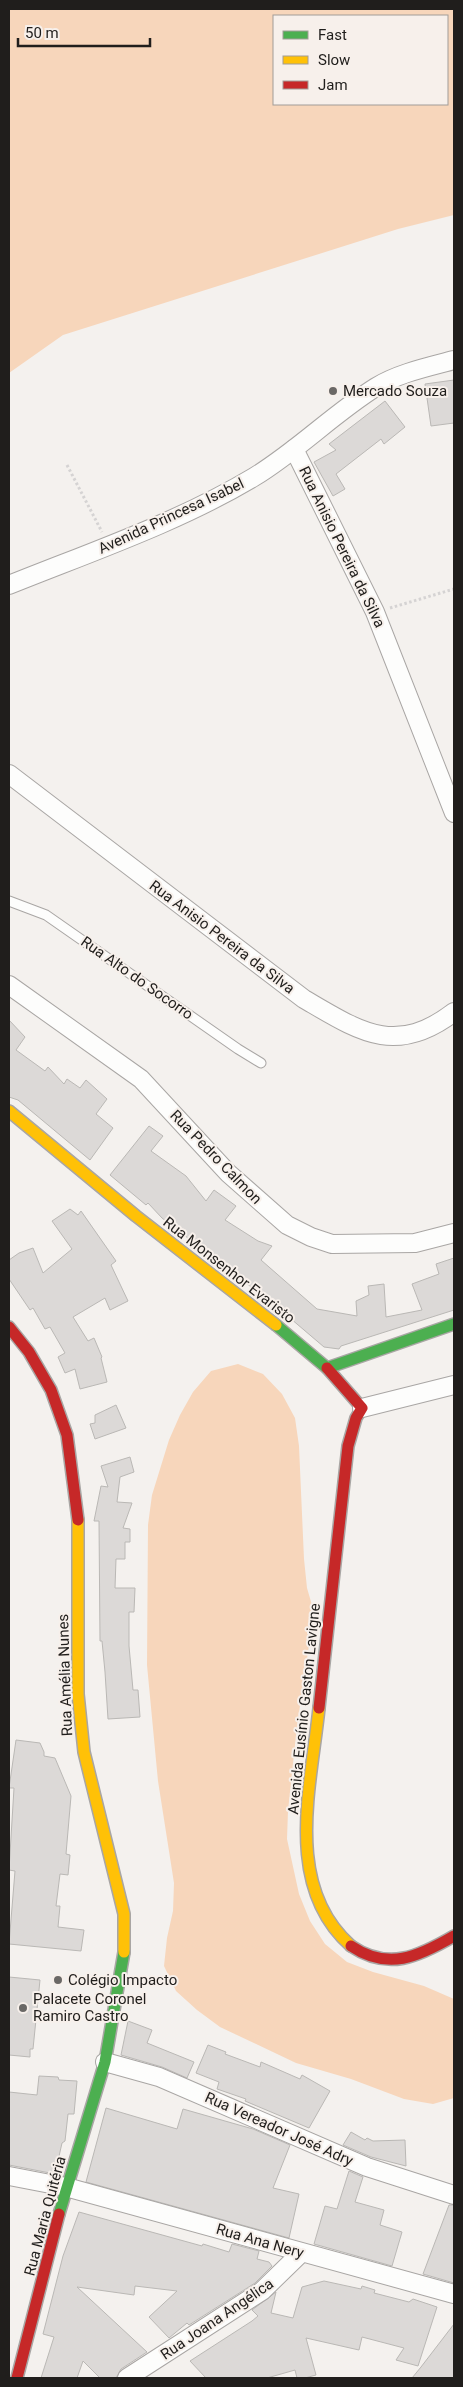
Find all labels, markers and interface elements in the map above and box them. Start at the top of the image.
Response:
scale bar [18,15,150,47]
legend [273,15,448,105]
text: 50 m [25,24,59,42]
text: Fast [318,26,347,44]
text: Slow [318,51,350,69]
text: Jam [318,76,348,94]
place label: Mercado Souza [343,382,447,400]
marker: Mercado Souza [327,385,339,397]
street label: Rua Anisio Pereira da Silva [295,463,389,631]
street label: Avenida Princesa Isabel [95,474,247,558]
street label: Rua Anisio Pereira da Silva [146,876,298,998]
street label: Rua Alto do Socorro [77,932,197,1024]
street label: Rua Pedro Calmon [166,1106,266,1208]
street label: Rua Monsenhor Evaristo [159,1213,299,1327]
street label: Avenida Eusínio Gaston Lavigne [284,1602,324,1816]
street label: Rua Amélia Nunes [54,1614,76,1736]
place label: Colégio Impacto [68,1971,177,1989]
marker: Colégio Impacto [52,1974,64,1986]
place label: Palacete Coronel Ramiro Castro [33,1990,146,2025]
marker: Palacete Coronel Ramiro Castro [17,2002,29,2014]
street label: Rua Vereador José Adry [202,2088,356,2170]
street label: Rua Maria Quitéria [20,2154,70,2278]
street label: Rua Ana Nery [214,2220,306,2262]
street label: Rua Joana Angélica [157,2275,277,2363]

